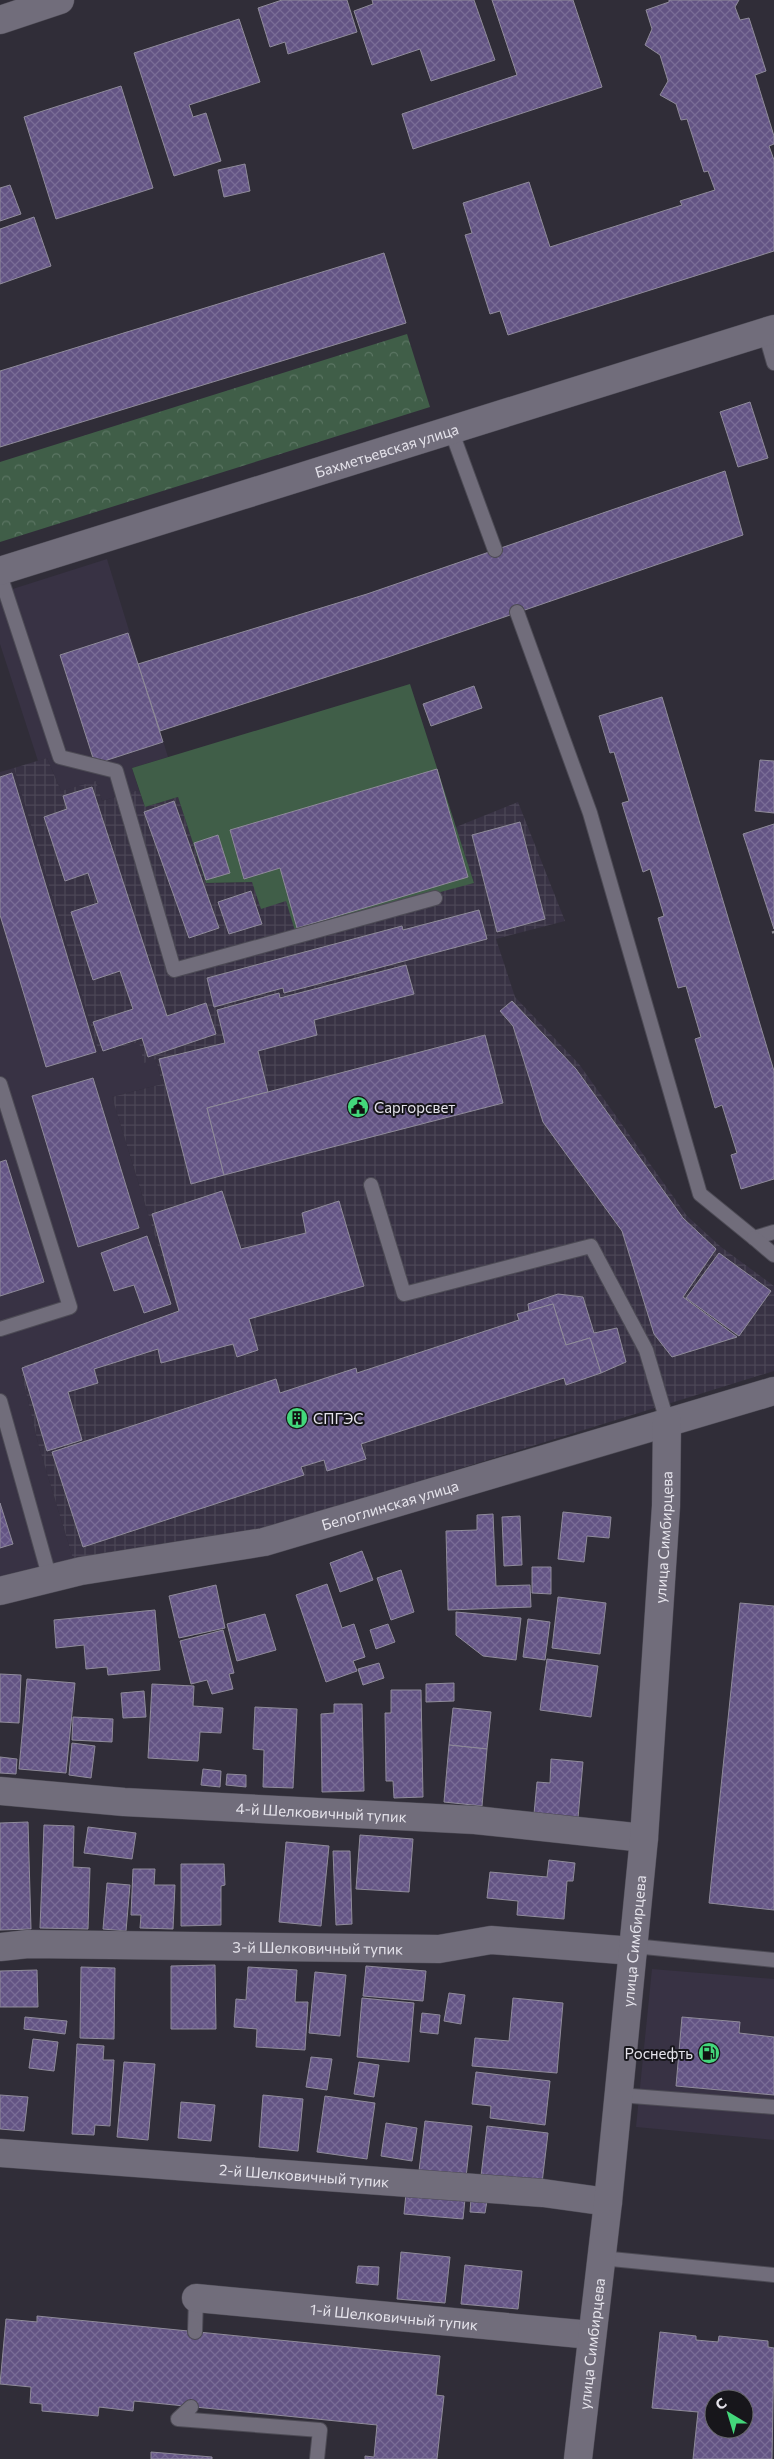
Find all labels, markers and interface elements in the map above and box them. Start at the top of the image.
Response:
street label: Бахметьевская улица [313,419,461,481]
public building icon: Саргорсвет [346,1095,370,1119]
place label: Саргорсвет [374,1098,455,1116]
building icon: СПГЭС [285,1406,309,1430]
place label: СПГЭС [313,1409,364,1427]
street label: улица Симбирцева [651,1471,675,1604]
street label: Белоглинская улица [319,1476,461,1534]
street label: 4-й Шелковичный тупик [235,1799,407,1825]
street label: улица Симбирцева [618,1874,649,2008]
street label: 3-й Шелковичный тупик [232,1937,403,1958]
fuel station icon: Роснефть [697,2041,721,2065]
place label: Роснефть [625,2044,693,2062]
street label: 2-й Шелковичный тупик [218,2160,390,2191]
street label: улица Симбирцева [575,2277,608,2411]
street label: 1-й Шелковичный тупик [309,2300,479,2333]
north arrow [704,2389,754,2439]
text: С [712,2394,730,2413]

